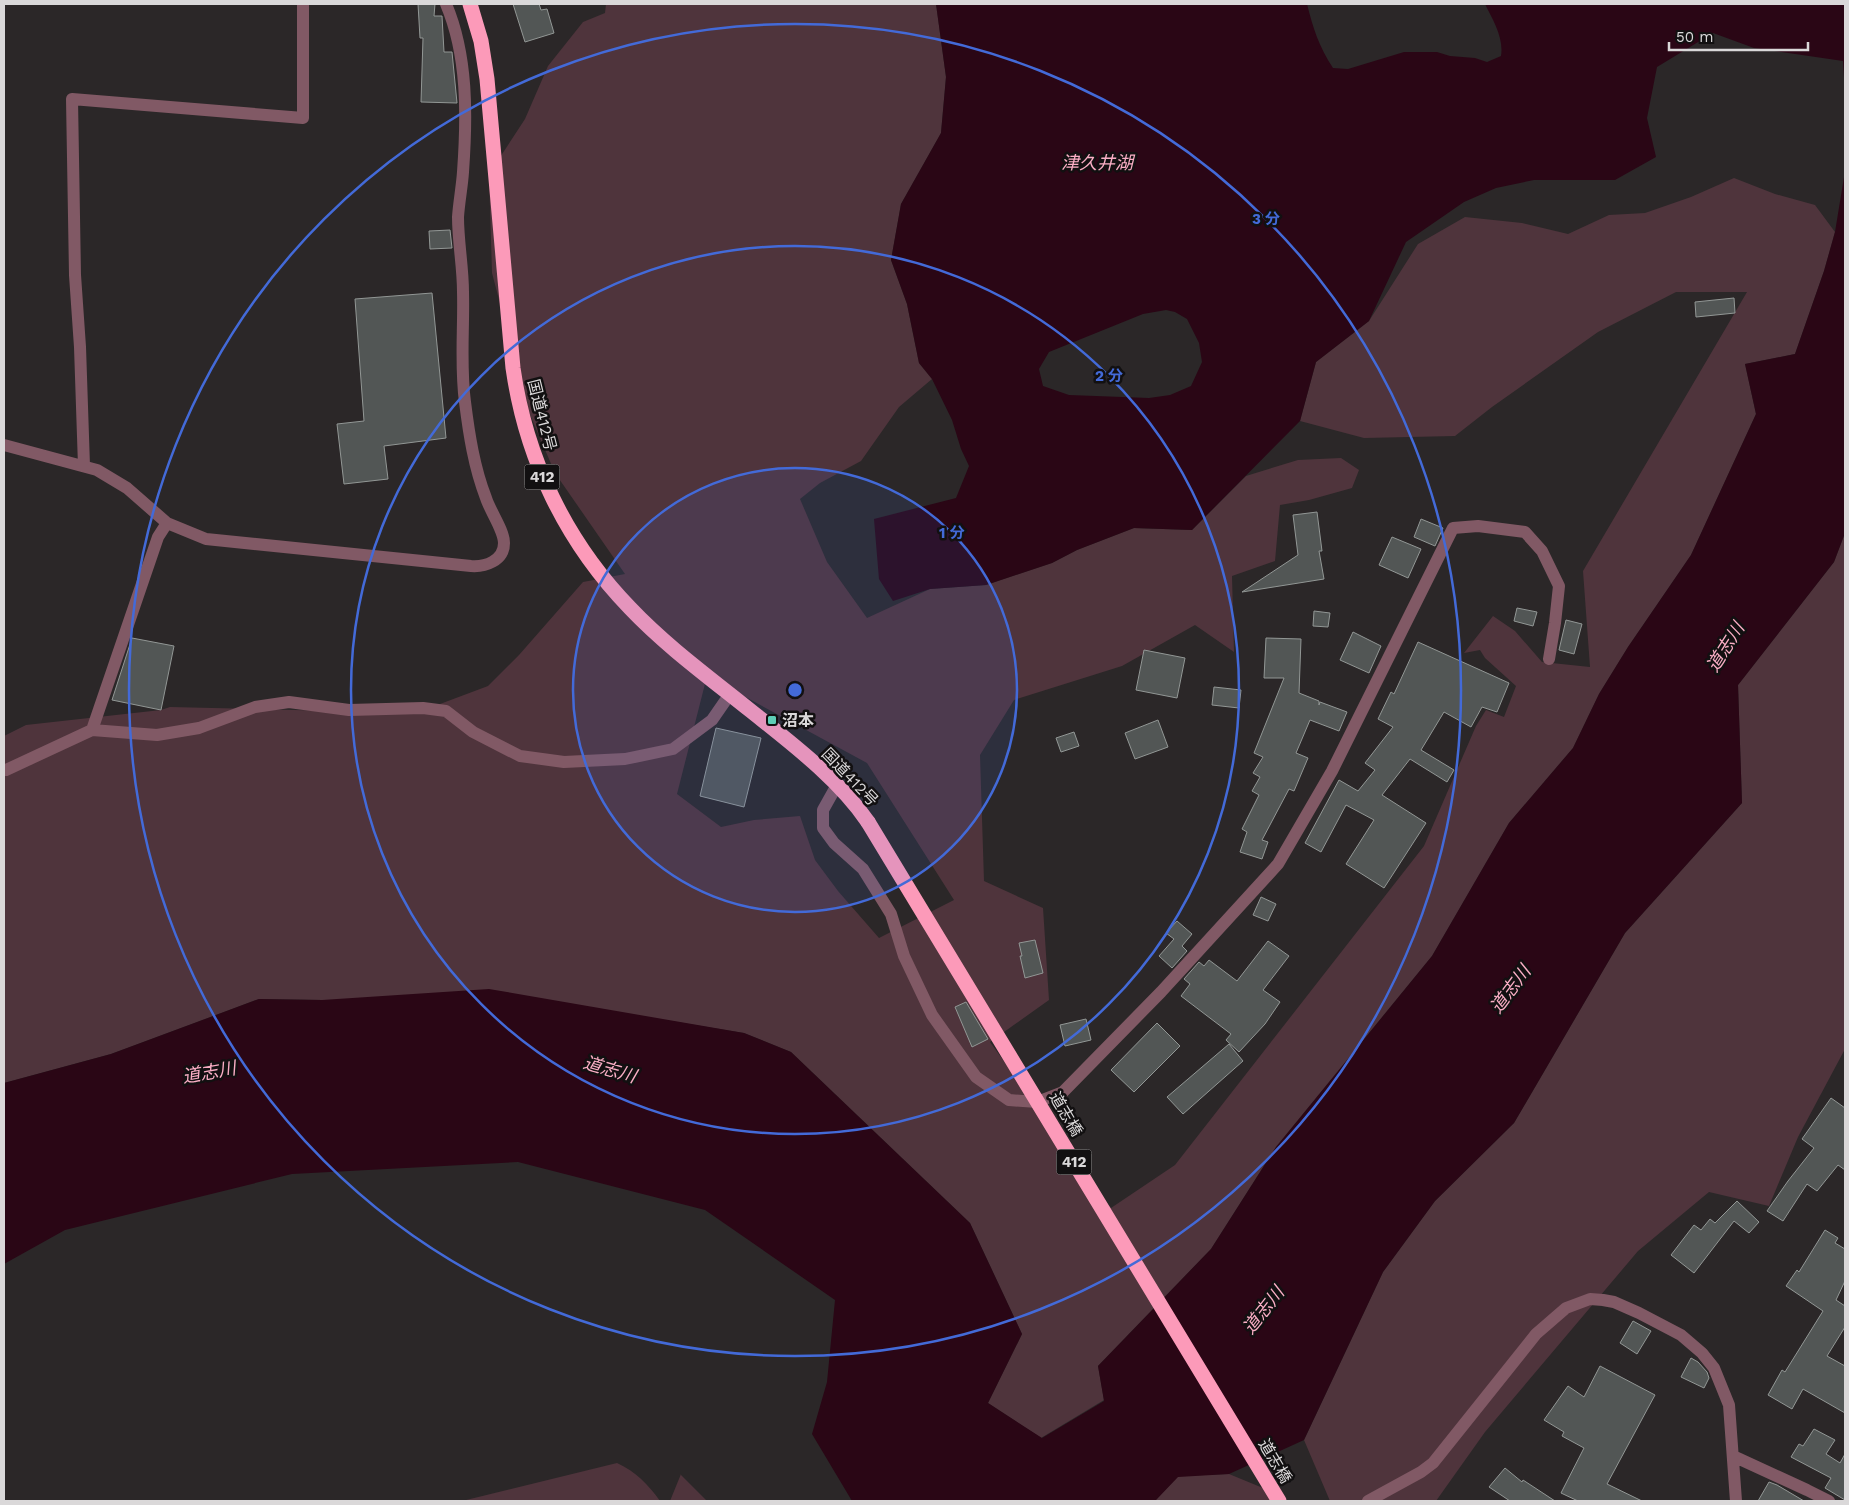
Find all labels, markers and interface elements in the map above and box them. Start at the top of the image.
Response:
scale bar [1669,20,1808,52]
text: 50 m [1676,28,1713,46]
water label: 津久井湖 [1061,152,1136,173]
text: 3 分 [1252,210,1280,228]
text: 2 分 [1095,367,1123,385]
street label: 国道412号 [524,377,560,453]
road number: 412 [524,464,560,490]
text: 1 分 [939,524,965,542]
water label: 道志川 [1702,617,1749,675]
centre of rings [786,681,804,699]
place label: 沼本 [782,711,814,730]
marker: 沼本 [766,714,778,726]
street label: 国道412号 [818,744,882,810]
water label: 道志川 [1485,960,1536,1017]
water label: 道志川 [581,1051,641,1087]
water label: 道志川 [181,1057,239,1087]
street label: 道志橋 [1045,1089,1087,1139]
road number: 412 [1056,1150,1092,1174]
water label: 道志川 [1238,1281,1289,1338]
street label: 道志橋 [1254,1436,1296,1486]

